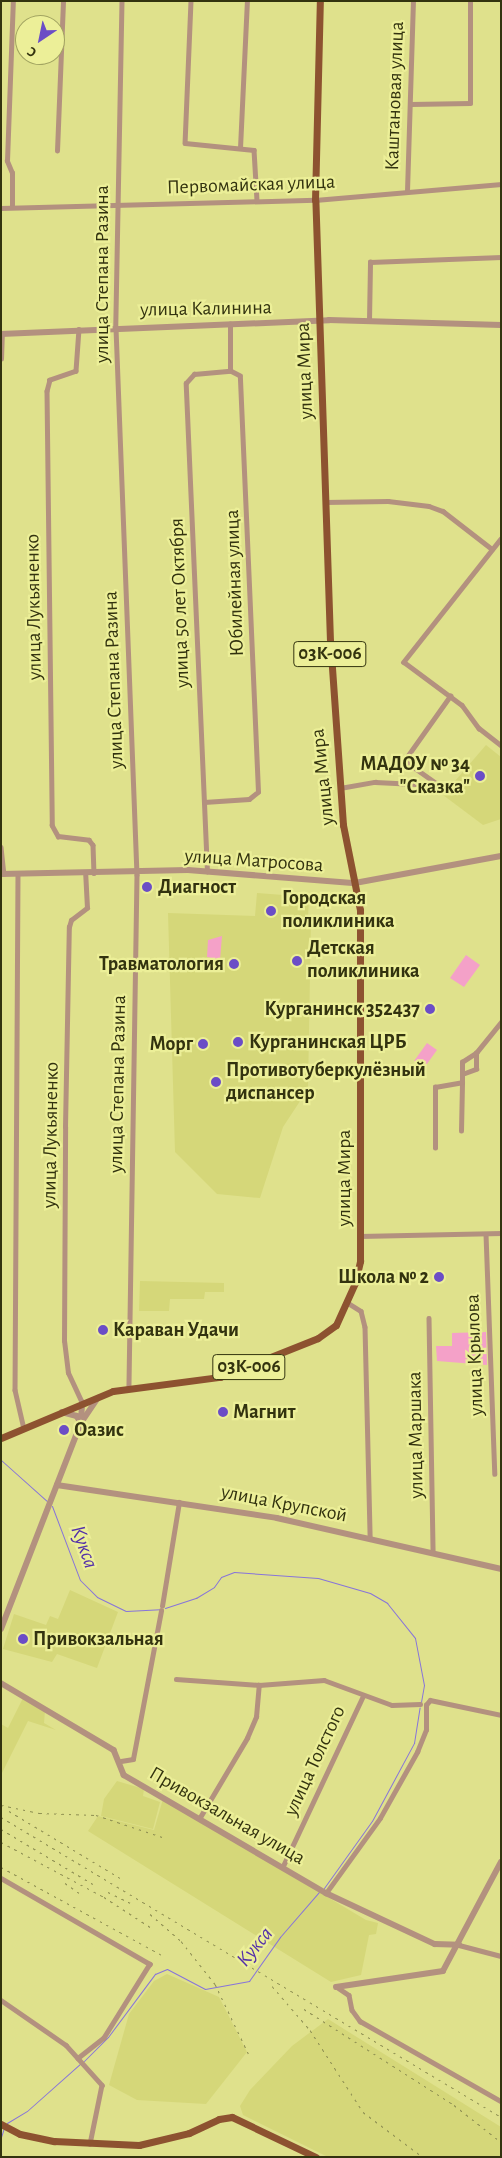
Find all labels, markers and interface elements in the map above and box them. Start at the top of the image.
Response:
north arrow [15,15,65,65]
street label: Каштановая улица [380,21,410,171]
text: С [25,44,39,60]
street label: Первомайская улица [166,170,336,200]
street label: улица Степана Разина [90,185,114,363]
street label: улица Калинина [140,296,272,322]
street label: улица Мира [291,322,319,420]
street label: Юбилейная улица [220,509,250,657]
street label: улица 50 лет Октября [165,518,195,688]
street label: улица Лукьяненко [21,534,47,680]
street label: улица Степана Разина [99,591,129,769]
road number: 03К-006 [292,638,368,671]
street label: улица Мира [306,728,340,826]
place label: МАДОУ № 34 "Сказка" [360,752,470,799]
marker: МАДОУ № 34 "Сказка" [474,770,486,782]
street label: улица Матросова [184,844,324,878]
place label: Диагност [158,875,236,899]
marker: Диагност [140,880,154,894]
place label: Городская поликлиника [282,887,395,934]
marker: Городская поликлиника [264,904,278,918]
place label: Детская поликлиника [307,937,420,984]
place label: Травматология [99,952,224,976]
marker: Детская поликлиника [291,955,303,967]
marker: Травматология [228,958,240,970]
street label: улица Степана Разина [104,995,132,1173]
place label: Курганинск 352437 [265,997,420,1021]
marker: Курганинск 352437 [424,1003,436,1015]
place label: Курганинская ЦРБ [249,1030,407,1054]
place label: Морг [149,1032,193,1056]
marker: Курганинская ЦРБ [231,1035,245,1049]
marker: Морг [197,1038,209,1050]
place label: Противотуберкулёзный диспансер [226,1058,426,1105]
street label: улица Лукьяненко [38,1062,64,1208]
marker: Противотуберкулёзный диспансер [210,1076,222,1088]
street label: улица Мира [332,1129,356,1227]
place label: Школа № 2 [338,1265,429,1289]
marker: Школа № 2 [433,1271,445,1283]
street label: улица Крылова [461,1294,489,1416]
place label: Караван Удачи [113,1318,239,1342]
marker: Караван Удачи [97,1324,109,1336]
road number: 03К-006 [212,1350,286,1384]
street label: улица Маршака [403,1371,429,1499]
place label: Магнит [233,1400,295,1424]
marker: Магнит [217,1406,229,1418]
place label: Оазис [74,1418,124,1442]
marker: Оазис [58,1424,70,1436]
street label: улица Крупской [219,1480,349,1528]
water label: Кукса [65,1522,103,1572]
place label: Привокзальная [33,1627,164,1651]
marker: Привокзальная [17,1633,29,1645]
street label: улица Толстого [279,1702,351,1820]
street label: Привокзальная улица [145,1762,309,1870]
water label: Кукса [231,1922,279,1972]

